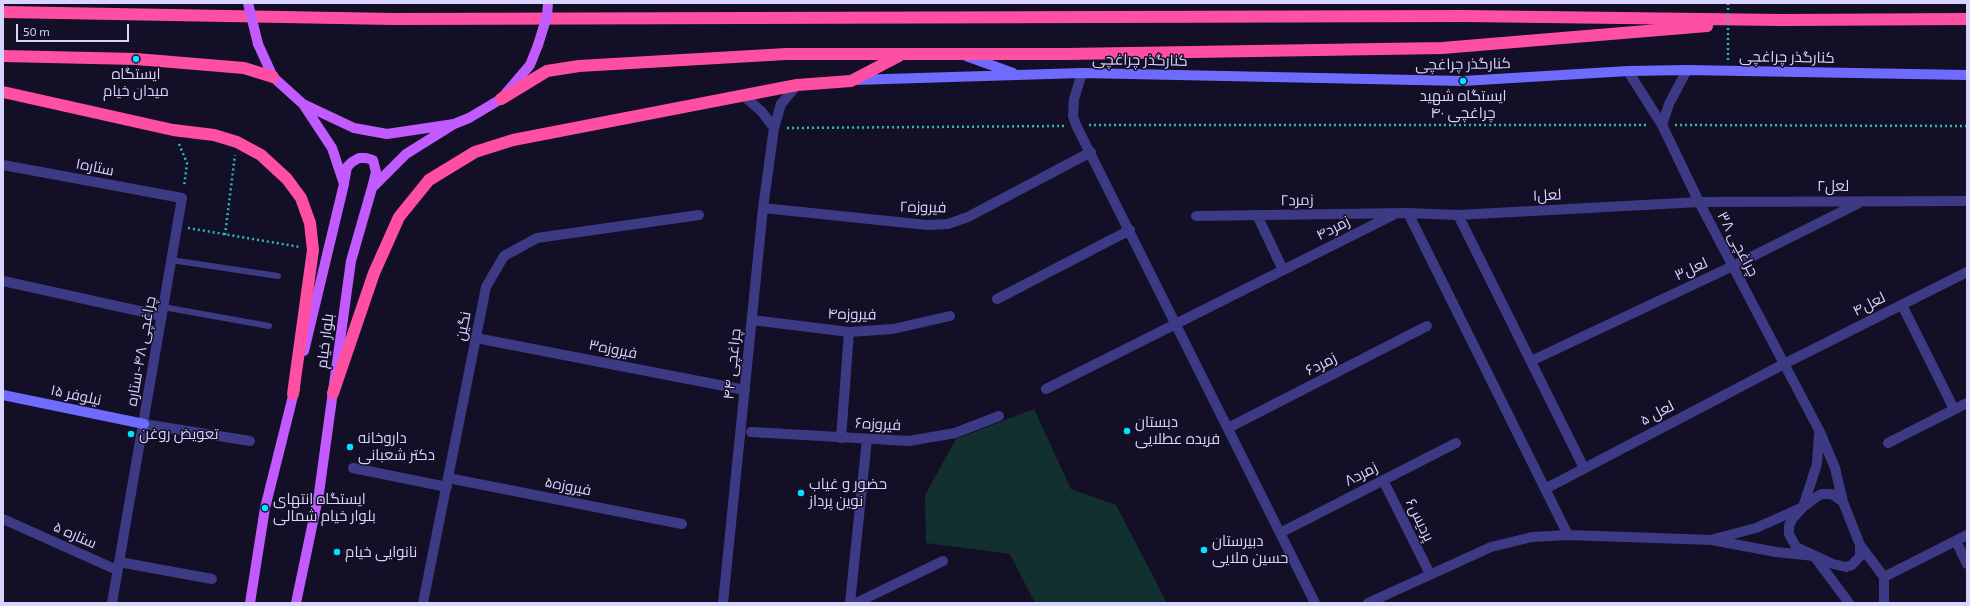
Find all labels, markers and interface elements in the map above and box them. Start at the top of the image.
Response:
scale bar [18,16,131,42]
text: 50 m [23,24,50,38]
street label: کنارگذر چراغچی [1739,47,1835,67]
street label: کنارگذر چراغچی [1092,50,1188,70]
marker: ایستگاه میدان خیام [131,54,141,64]
street label: کنارگذر چراغچی [1415,54,1511,74]
place label: ایستگاه میدان خیام [103,65,169,100]
marker: ایستگاه شهید چراغچی ۴۰ [1458,76,1468,86]
place label: ایستگاه شهید چراغچی ۴۰ [1419,87,1507,122]
street label: ستاره۱ [74,154,116,180]
street label: لعل۲ [1817,177,1849,195]
street label: لعل۱ [1532,185,1562,205]
street label: زمرد۲ [1280,191,1314,209]
street label: فیروزه۲ [899,198,947,216]
street label: چراغچی ۳۸ [1713,208,1763,280]
street label: زمرد۴ [1313,212,1353,244]
street label: لعل۳ [1672,254,1710,284]
street label: لعل۴ [1850,288,1888,320]
street label: چراغچی ۴۸-ستاره [122,295,160,407]
street label: فیروزه۴ [827,305,877,323]
street label: نگین [451,310,475,342]
street label: بلوار خیام [313,313,337,369]
street label: چراغچی ۴۴ [719,328,745,400]
street label: فیروزه۳ [587,335,639,363]
street label: زمرد۶ [1302,349,1340,379]
street label: نیلوفر ۱۵ [49,381,103,409]
street label: لعل ۵ [1637,397,1677,429]
place label: دبستان فریده عطلایی [1135,413,1220,448]
street label: فیروزه۶ [855,414,901,434]
place label: تعویض روغن [139,425,218,443]
marker: دبستان فریده عطلایی [1122,426,1132,436]
marker: تعویض روغن [126,429,136,439]
place label: داروخانه دکتر شعبانی [358,429,435,464]
marker: داروخانه دکتر شعبانی [345,442,355,452]
street label: زمرد۸ [1341,458,1381,490]
street label: فیروزه۵ [543,473,593,499]
place label: حضور و غیاب نوین پرداز [809,475,887,510]
marker: حضور و غیاب نوین پرداز [796,488,806,498]
place label: ایستگاه انتهای بلوار خیام شمالی [273,490,376,525]
street label: پردیس۶ [1402,496,1438,544]
marker: ایستگاه انتهای بلوار خیام شمالی [260,503,270,513]
street label: ستاره ۵ [51,518,99,552]
place label: دبیرستان حسین ملایی [1212,532,1288,567]
place label: نانوایی خیام [345,543,417,561]
marker: دبیرستان حسین ملایی [1199,545,1209,555]
marker: نانوایی خیام [332,547,342,557]

